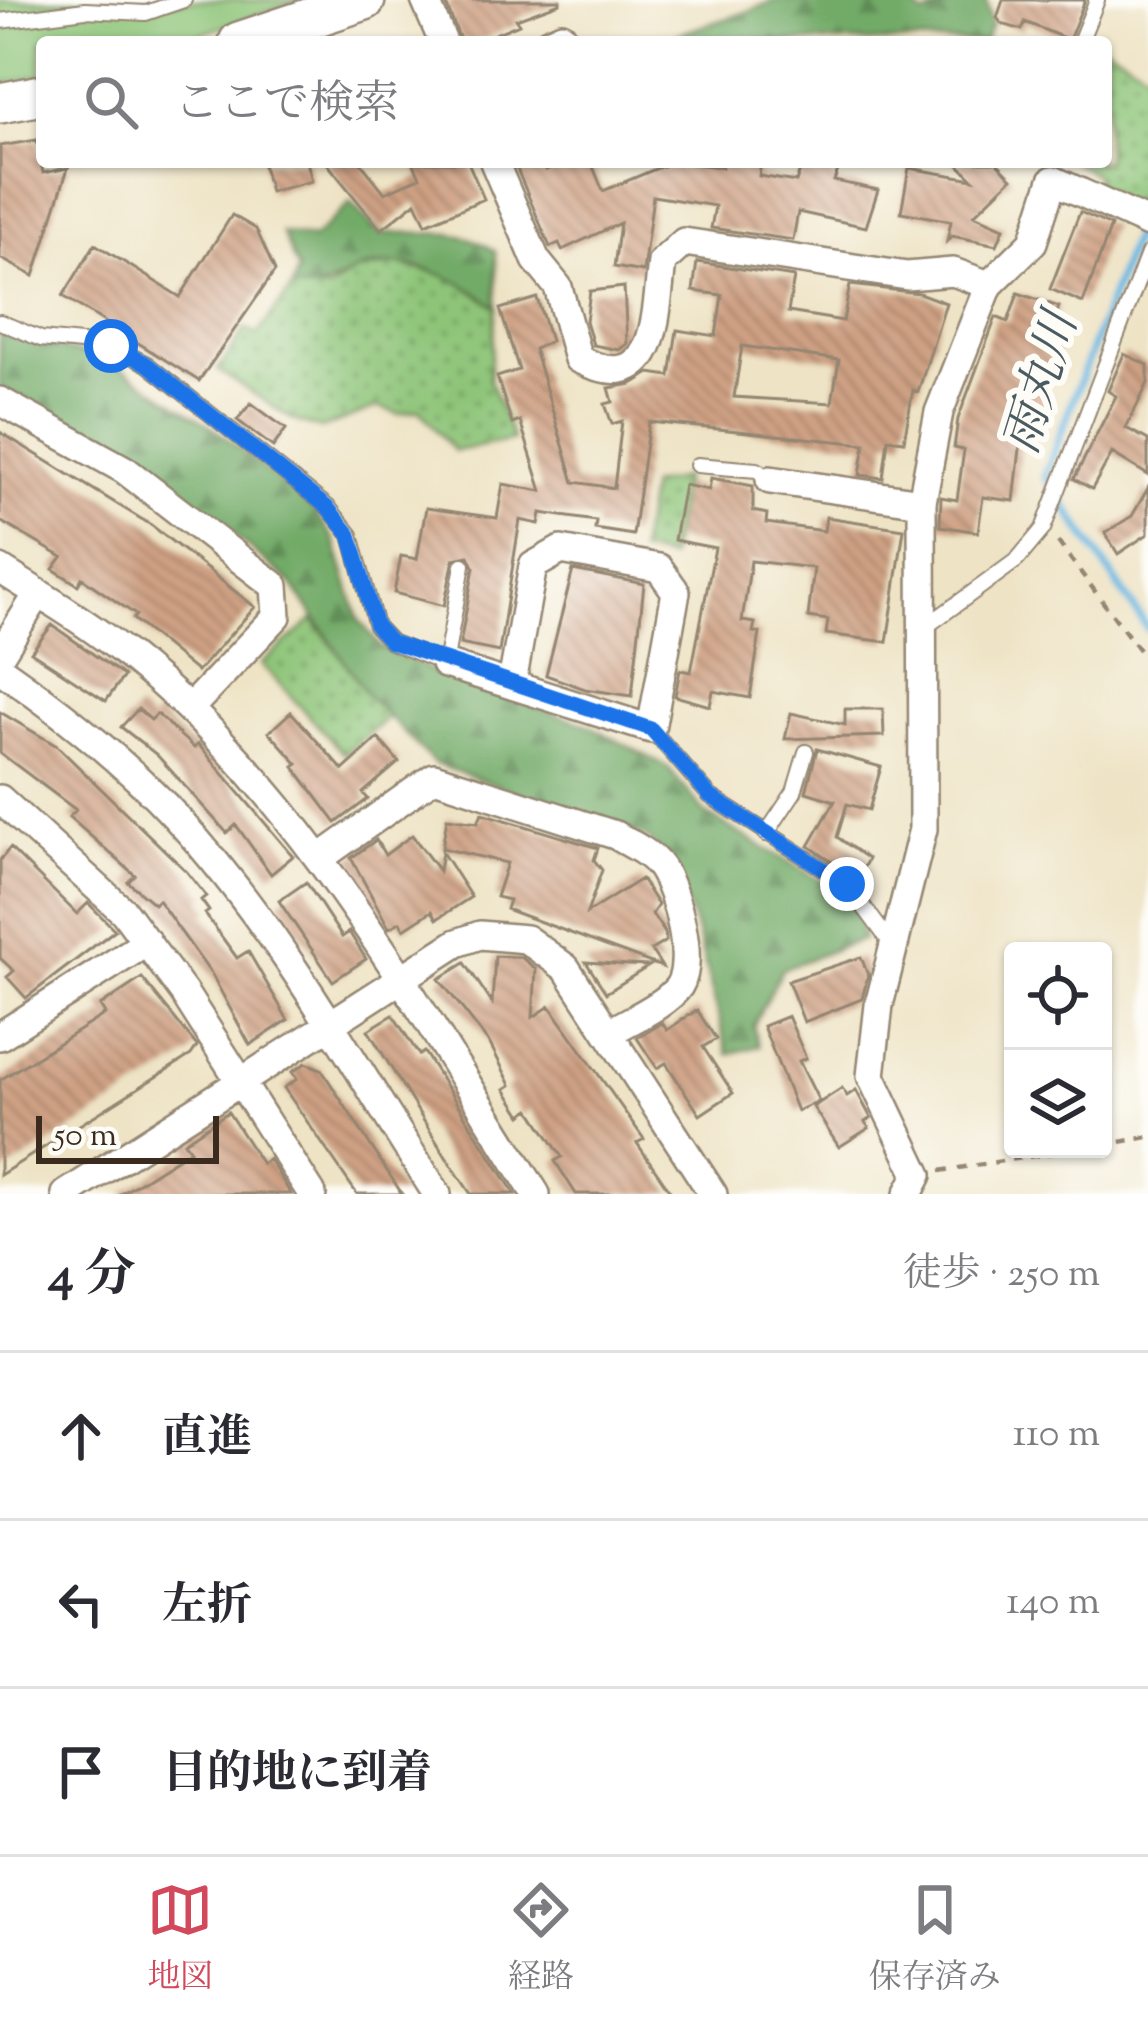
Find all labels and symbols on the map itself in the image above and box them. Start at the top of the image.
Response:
water label: 雨丸川 [990,300,1100,463]
route start [84,319,138,373]
route end [820,857,874,911]
scale bar [36,1110,219,1163]

